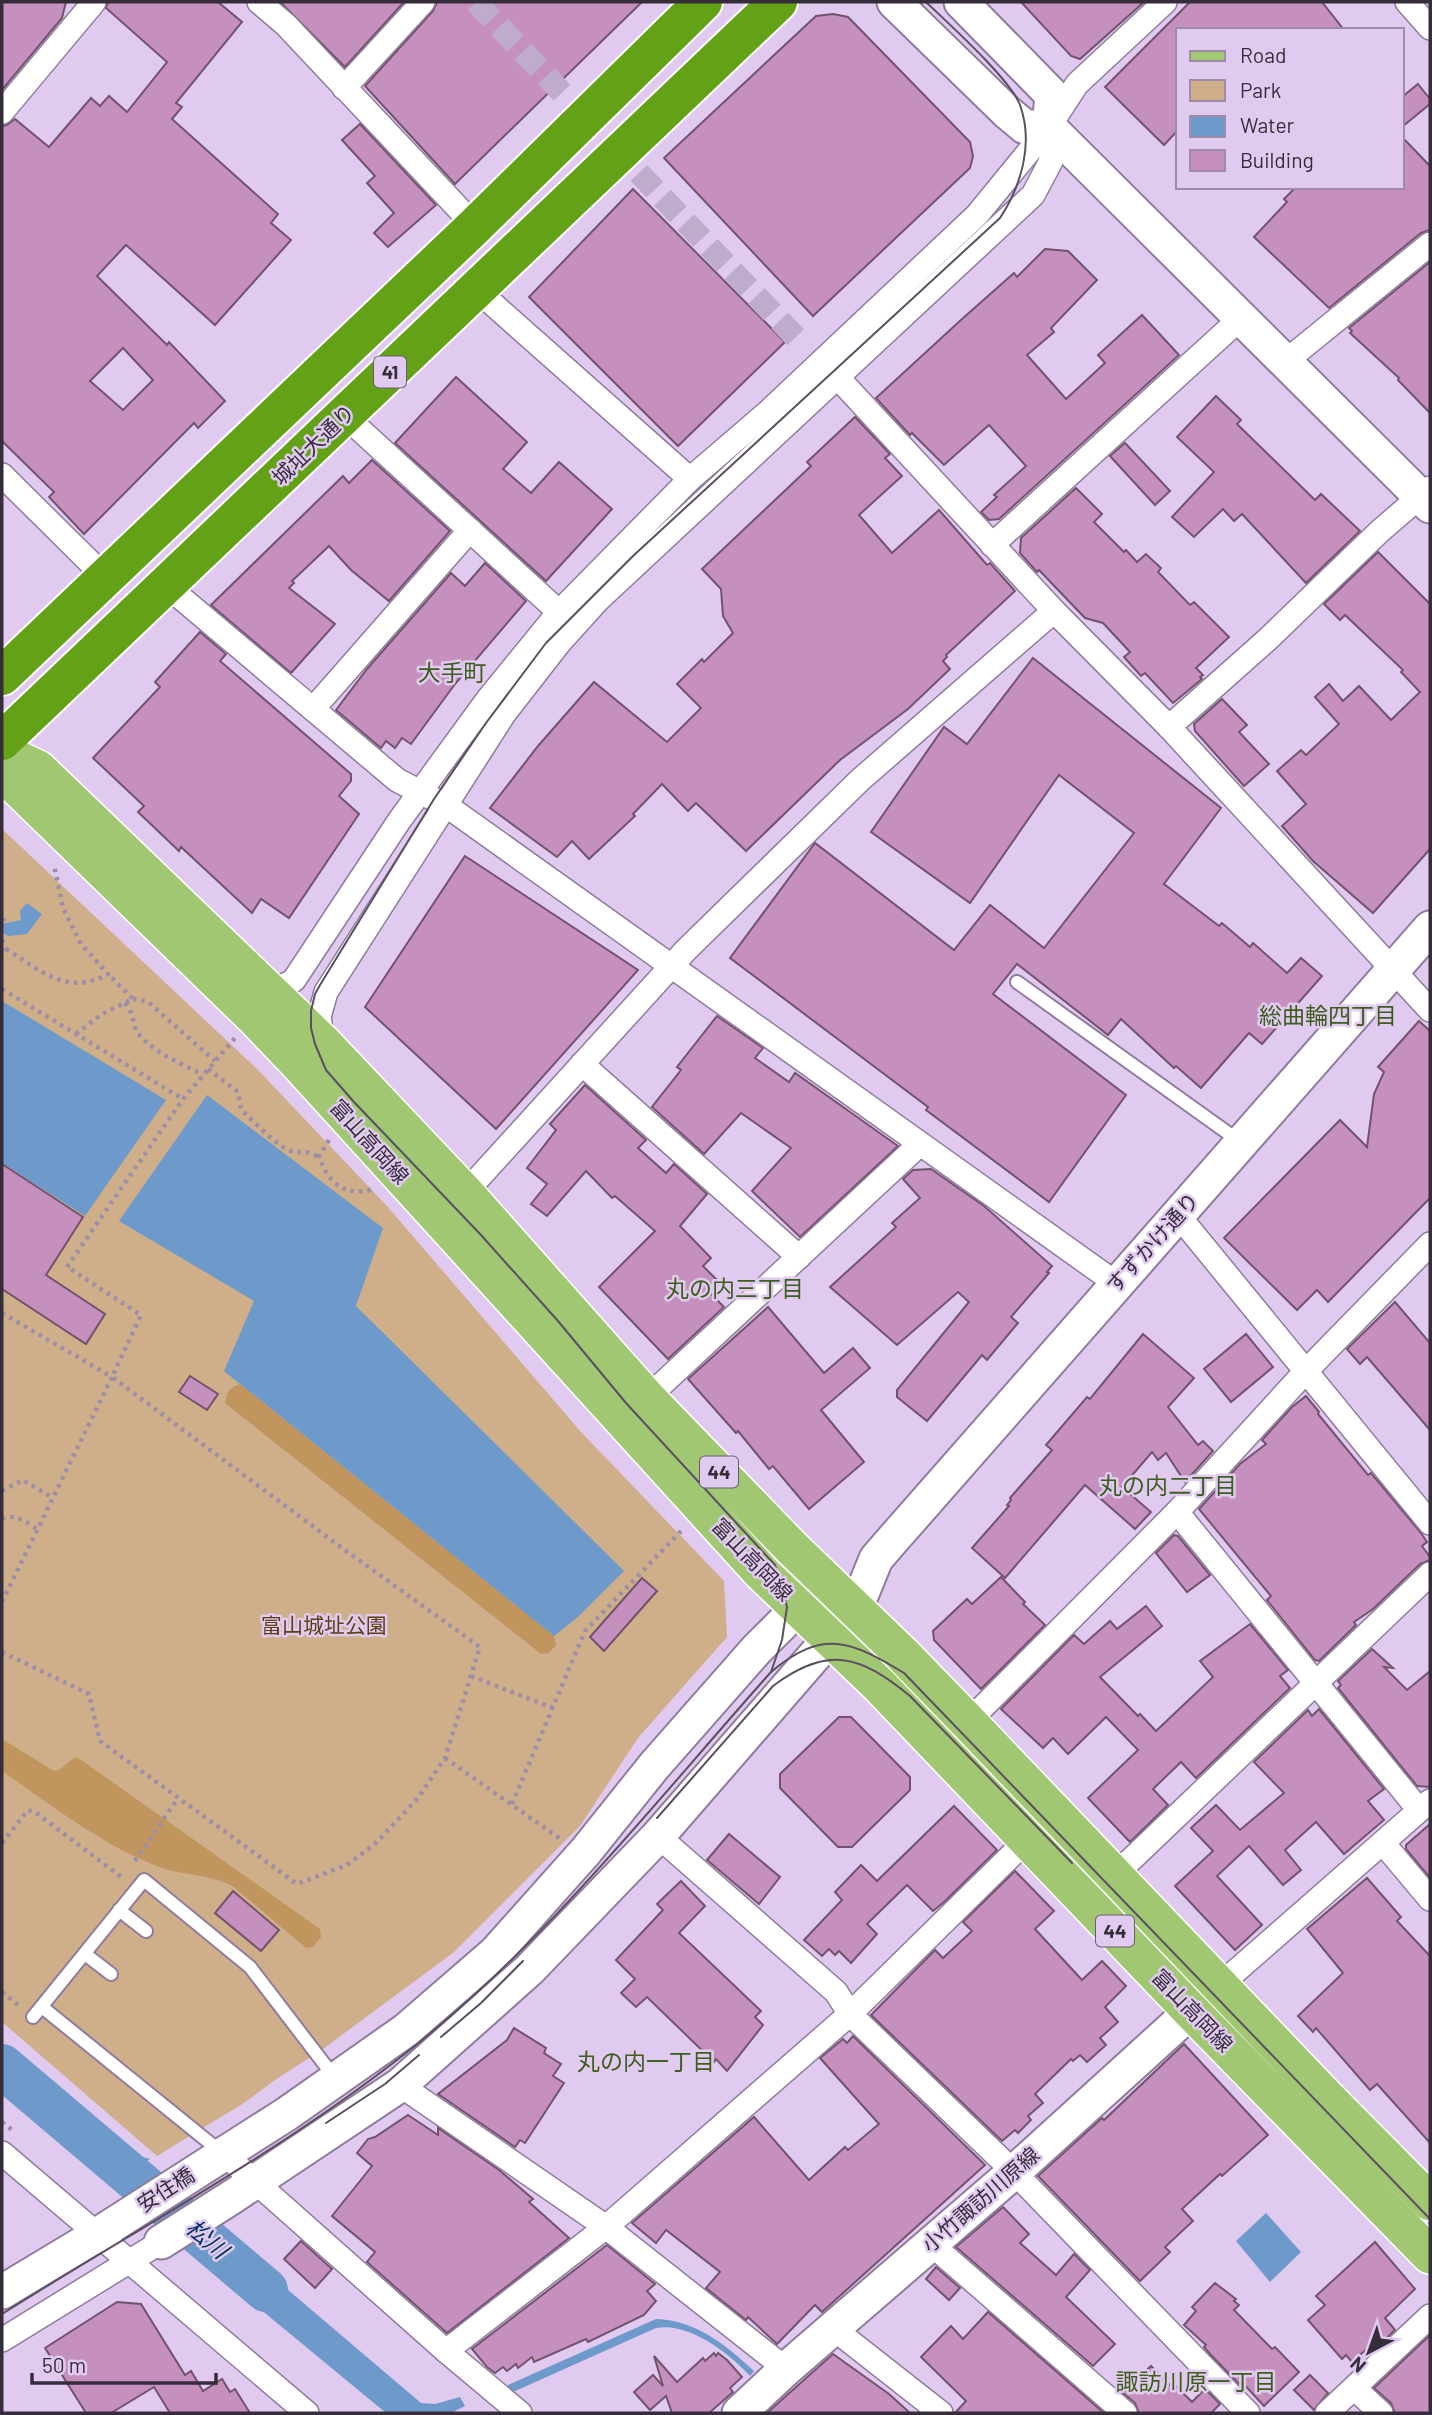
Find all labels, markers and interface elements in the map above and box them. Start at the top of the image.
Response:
legend [1176,28,1404,189]
text: Road [1240,42,1286,67]
text: Park [1240,77,1281,102]
text: Water [1240,112,1295,137]
text: Building [1240,147,1314,172]
road number: 41 [374,356,406,388]
street label: 城址大通り [267,398,359,489]
district label: 大手町 [418,658,487,686]
district label: 総曲輪四丁目 [1259,1001,1397,1029]
street label: 富山高岡線 [326,1094,415,1188]
street label: すずかけ通り [1100,1187,1203,1297]
district label: 丸の内三丁目 [666,1274,804,1302]
road number: 44 [700,1456,738,1488]
district label: 丸の内二丁目 [1099,1471,1237,1499]
street label: 富山高岡線 [708,1513,799,1605]
park label: 富山城址公園 [261,1612,387,1637]
road number: 44 [1096,1915,1134,1946]
street label: 富山高岡線 [1148,1964,1239,2056]
district label: 丸の内一丁目 [577,2047,715,2075]
street label: 小竹諏訪川原線 [916,2141,1044,2257]
street label: 安住橋 [132,2161,198,2216]
water label: 松川 [181,2213,237,2266]
north arrow [1334,2317,1404,2387]
scale bar [32,2342,215,2386]
text: 50 m [42,2352,86,2377]
text: N [1345,2352,1370,2378]
district label: 諏訪川原一丁目 [1116,2367,1277,2395]

